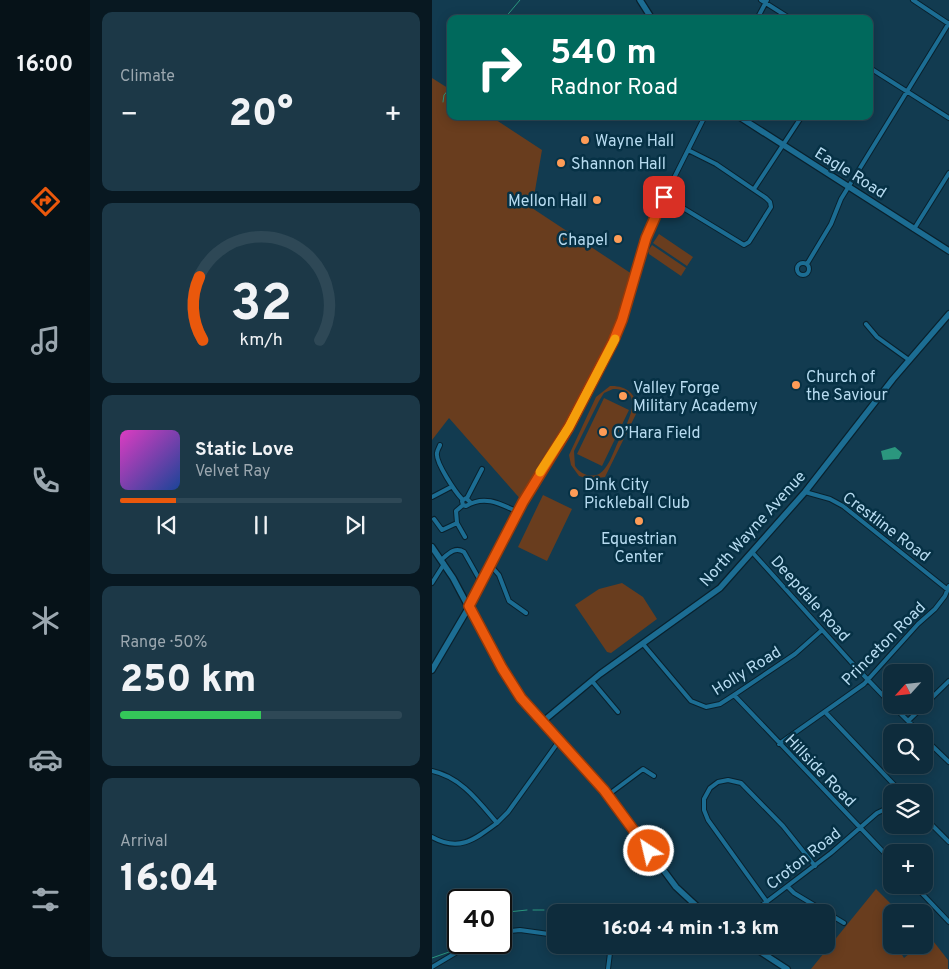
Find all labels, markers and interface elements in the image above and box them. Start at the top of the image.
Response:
text: 540 m [550,32,657,76]
icon: right [467,35,532,100]
text: 16:00 [17,52,73,79]
text: Climate [120,67,175,87]
text: Radnor Road [550,75,678,102]
text: 20° [229,91,293,140]
text: − [120,98,138,134]
text: + [384,98,402,134]
place label: Wayne Hall [595,132,674,152]
marker: Wayne Hall [579,134,591,146]
street label: Eagle Road [810,144,889,204]
place label: Shannon Hall [571,155,666,175]
marker: Shannon Hall [555,157,567,169]
pin [643,176,685,218]
icon: arrive [650,183,678,211]
icon: directions [28,184,63,219]
place label: Mellon Hall [508,192,587,212]
marker: Mellon Hall [591,194,603,206]
place label: Chapel [558,231,608,251]
marker: Chapel [612,233,624,245]
text: 32 [230,273,292,339]
icon: music [28,323,63,358]
text: km/h [239,329,283,352]
place label: Church of the Saviour [806,368,888,406]
place label: Valley Forge Military Academy [633,379,758,417]
marker: Church of the Saviour [790,379,802,391]
marker: Valley Forge Military Academy [617,390,629,402]
place label: O’Hara Field [613,424,701,444]
marker: O’Hara Field [597,426,609,438]
text: Static Love [195,438,294,462]
text: Velvet Ray [195,462,270,482]
icon: phone [28,463,63,498]
street label: North Wayne Avenue [696,467,811,592]
place label: Dink City Pickleball Club [584,476,690,514]
marker: Dink City Pickleball Club [568,487,580,499]
street label: Crestline Road [838,488,934,567]
icon: previous [153,511,181,539]
icon: pause [247,511,275,539]
icon: next [341,511,369,539]
marker: Equestrian Center [633,515,645,527]
place label: Equestrian Center [601,530,677,568]
street label: Deepdale Road [766,552,853,646]
street label: Princeton Road [838,598,931,691]
icon: climate [28,603,63,638]
text: Range · 50% [120,633,208,653]
street label: Holly Road [709,643,785,701]
text: 250 km [120,657,256,706]
north arrow [883,664,933,714]
map controls [883,664,933,954]
button: search [883,724,933,774]
street label: Hillside Road [780,731,859,812]
icon: car [28,742,63,777]
button: layers [883,784,933,834]
position arrow [622,824,674,876]
street label: Croton Road [763,824,846,895]
text: Arrival [120,832,168,852]
button: + [883,844,933,894]
text: 16:04 [120,856,218,905]
icon: filters [28,882,63,917]
speed limit sign: 40 [447,889,512,954]
button: − [883,904,933,954]
text: 16:04 · 4 min · 1.3 km [603,917,779,941]

